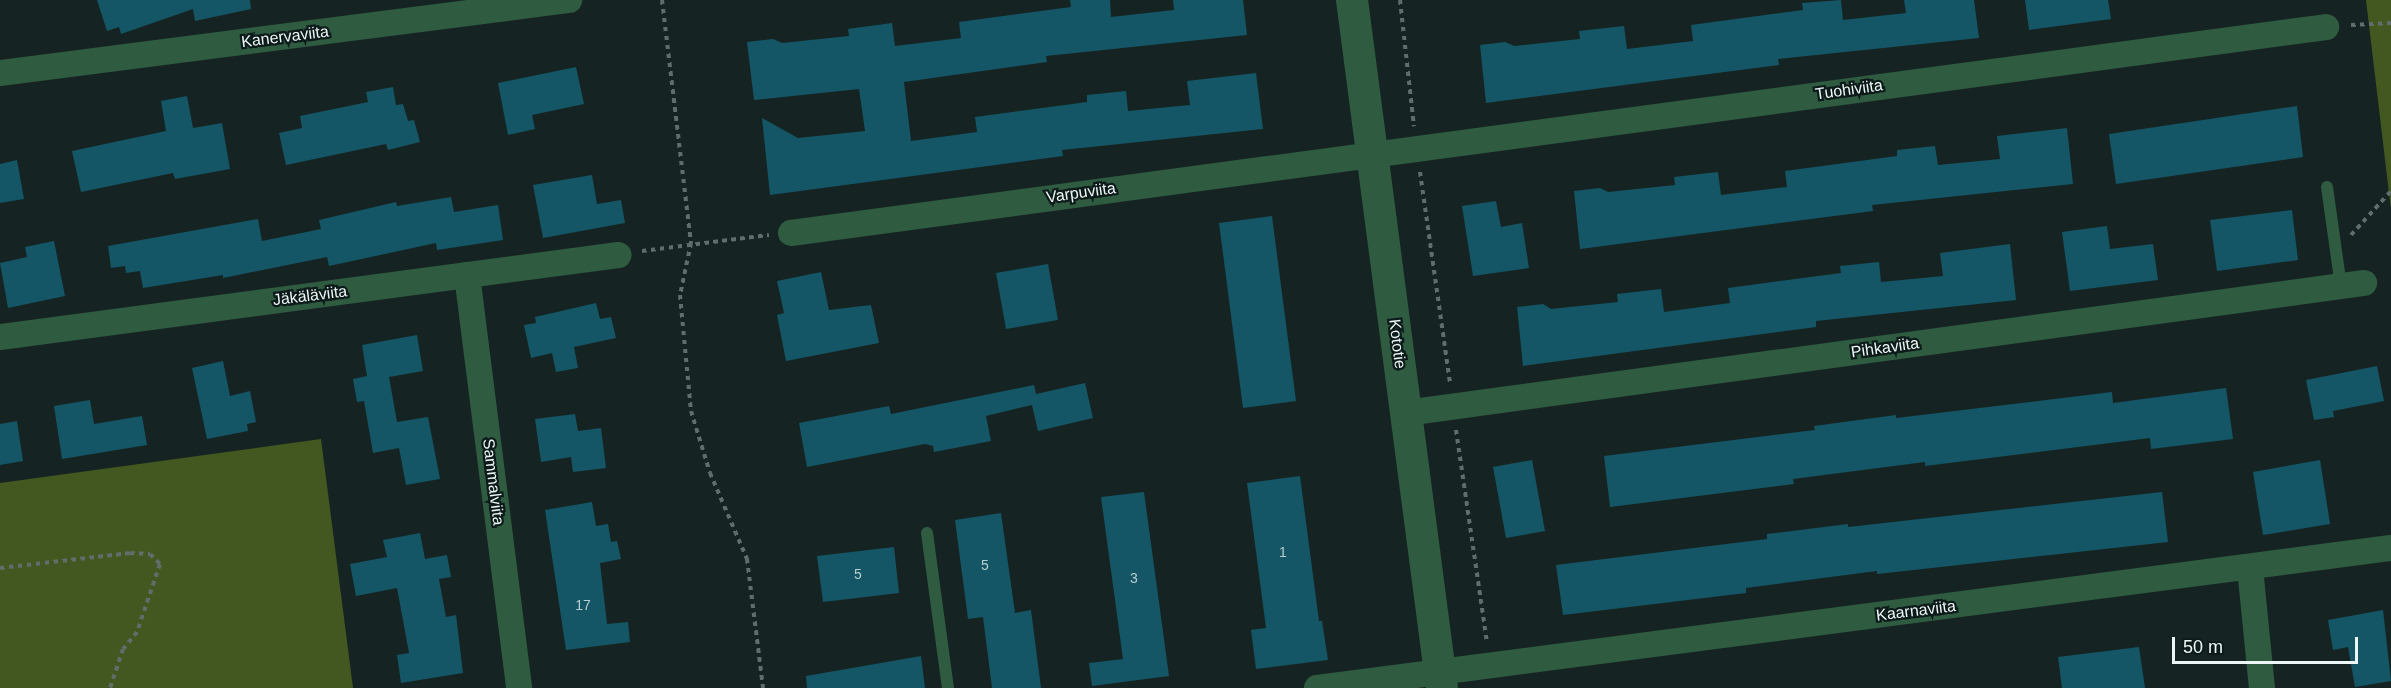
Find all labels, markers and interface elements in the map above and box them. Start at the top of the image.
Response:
street label: Kanervaviita [240,22,330,52]
street label: Tuohiviita [1814,76,1884,104]
street label: Varpuviita [1045,179,1117,207]
street label: Jäkäläviita [272,282,348,310]
street label: Kototie [1384,318,1410,370]
street label: Pihkaviita [1850,334,1920,362]
street label: Sammalviita [478,438,508,526]
house number: 1 [1279,544,1287,560]
house number: 5 [981,557,989,573]
house number: 5 [854,566,862,582]
house number: 3 [1130,570,1138,586]
house number: 17 [575,597,591,613]
street label: Kaarnaviita [1875,597,1957,625]
scale bar [2175,625,2361,663]
text: 50 m [2183,637,2223,657]

